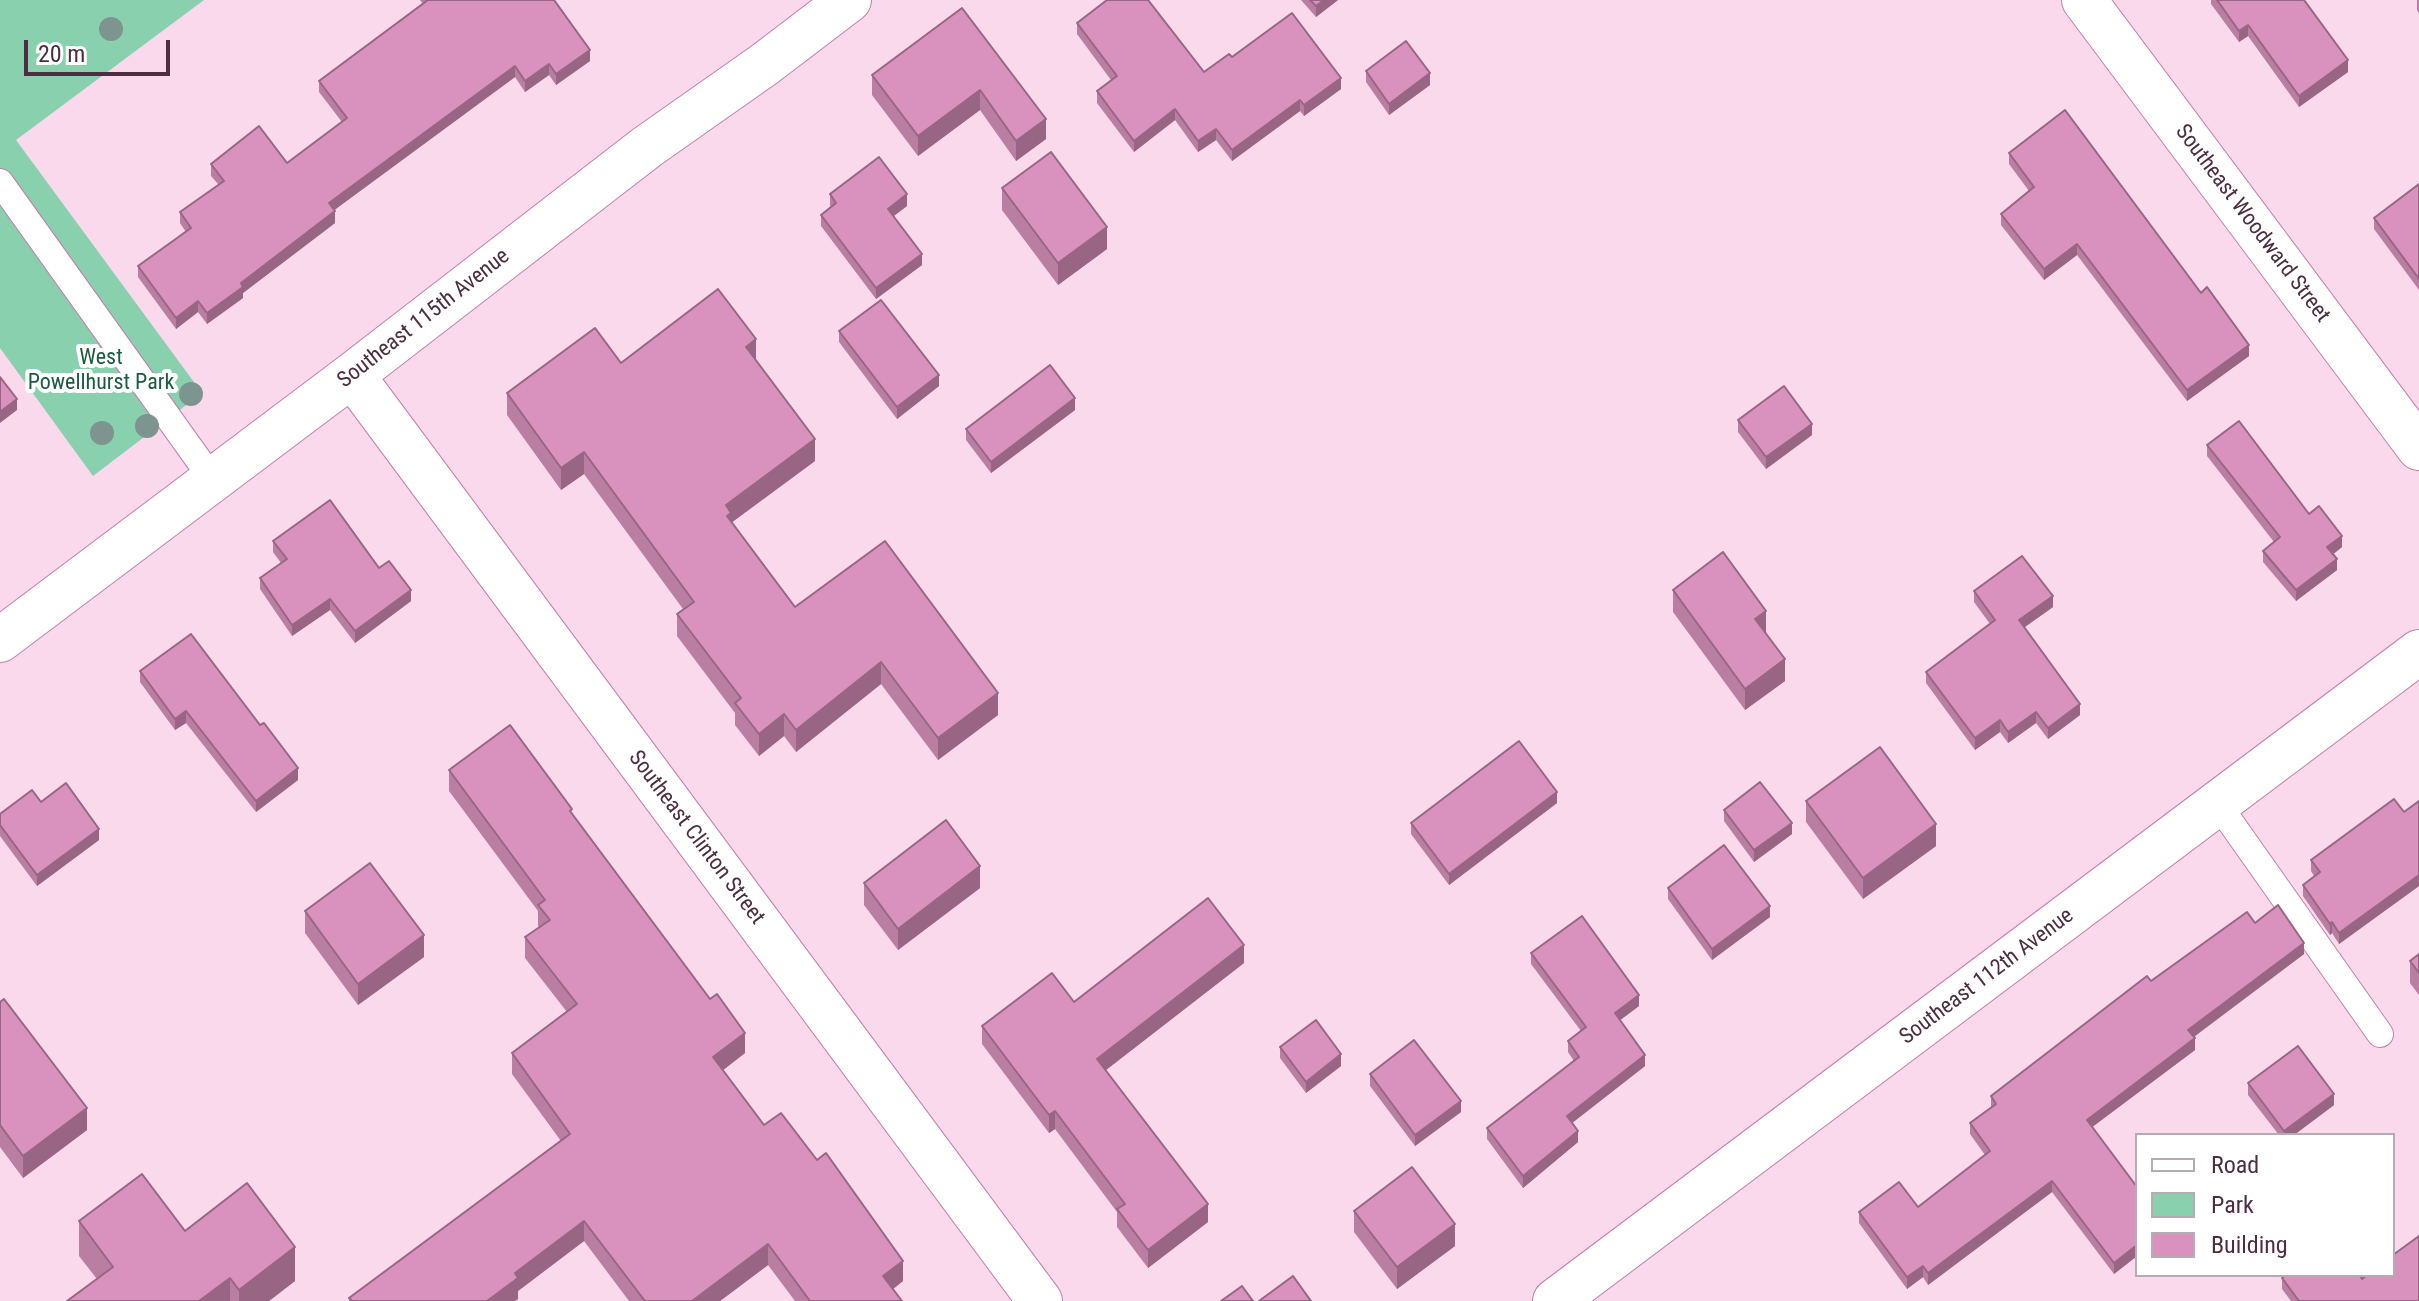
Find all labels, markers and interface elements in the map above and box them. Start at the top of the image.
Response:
scale bar [28,24,174,74]
text: 20 m [38,40,85,68]
street label: Southeast Woodward Street [2169,120,2335,328]
street label: Southeast 115th Avenue [333,244,515,394]
park label: West Powellhurst Park [28,345,174,396]
street label: Southeast Clinton Street [622,746,770,930]
street label: Southeast 112th Avenue [1895,903,2079,1051]
legend [2135,1133,2395,1277]
text: Road [2211,1151,2259,1179]
text: Park [2211,1191,2254,1219]
text: Building [2211,1231,2288,1259]

